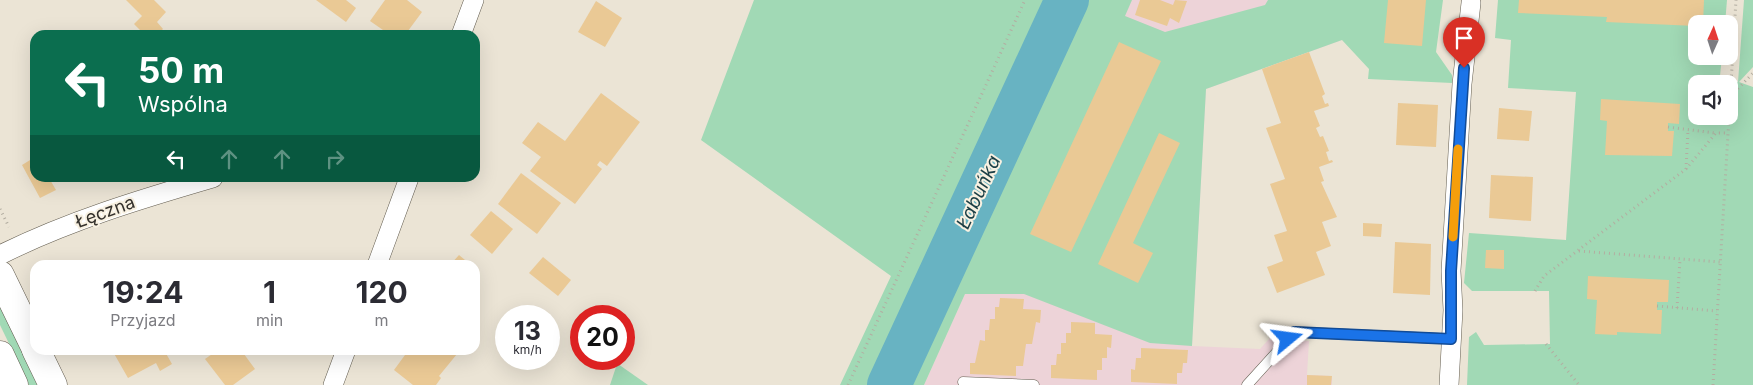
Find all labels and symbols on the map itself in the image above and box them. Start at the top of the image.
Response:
north arrow [1688,15,1738,65]
pin [1443,17,1485,68]
water label: Łabuńka [952,152,1006,233]
street label: Łęczna [72,191,138,232]
speed limit sign: 20 [570,305,635,370]
position arrow [1261,312,1313,364]

